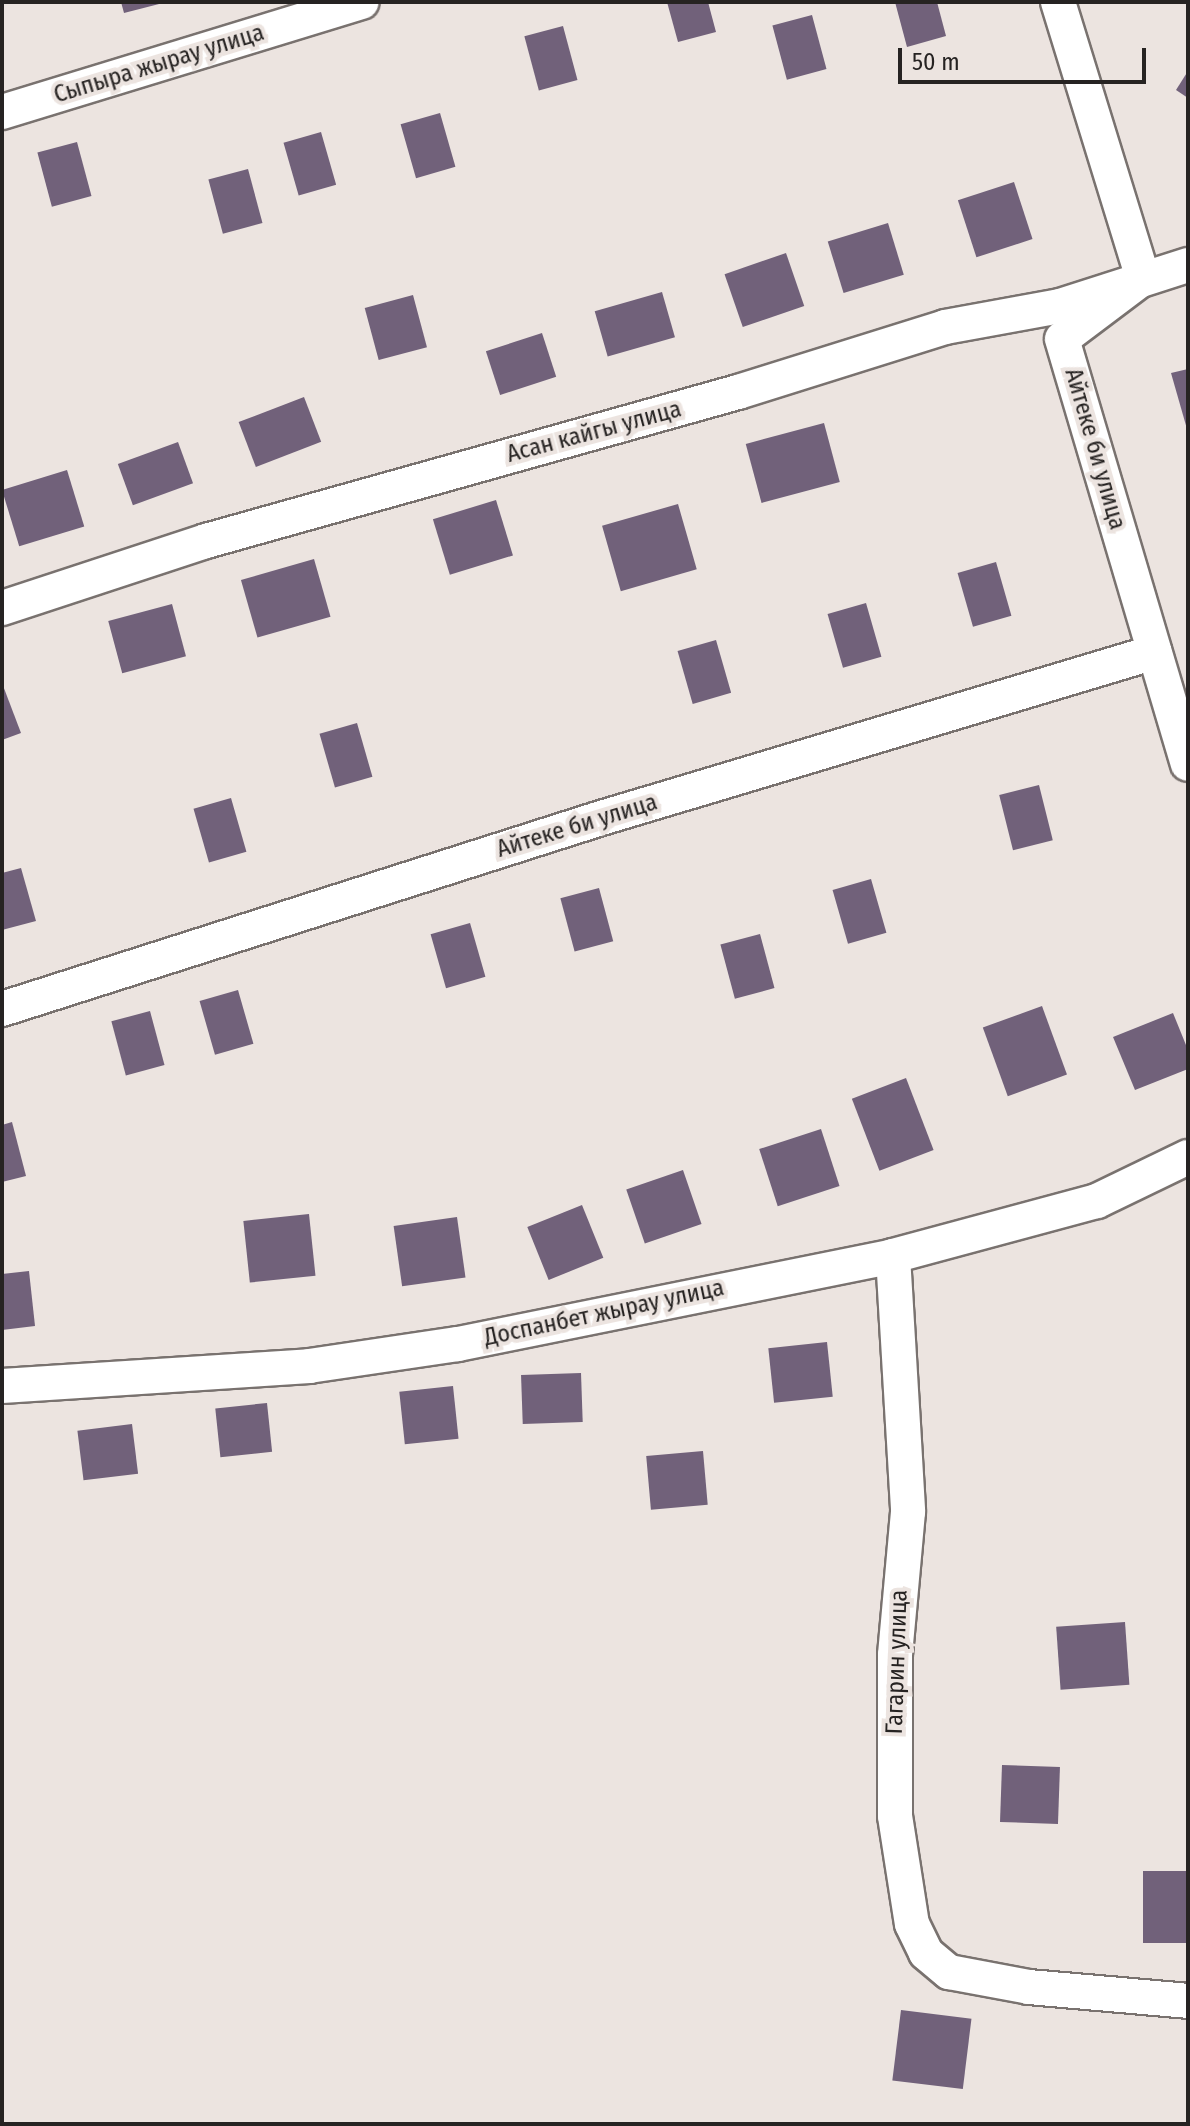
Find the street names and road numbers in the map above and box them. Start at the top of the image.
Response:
street label: Сыпыра жырау улица [50,18,268,110]
street label: Айтеке би улица [1058,365,1132,533]
street label: Асан кайгы улица [504,395,684,469]
street label: Айтеке би улица [493,788,661,864]
street label: Доспанбет жырау улица [481,1274,727,1352]
street label: Гагарин улица [880,1589,914,1735]

